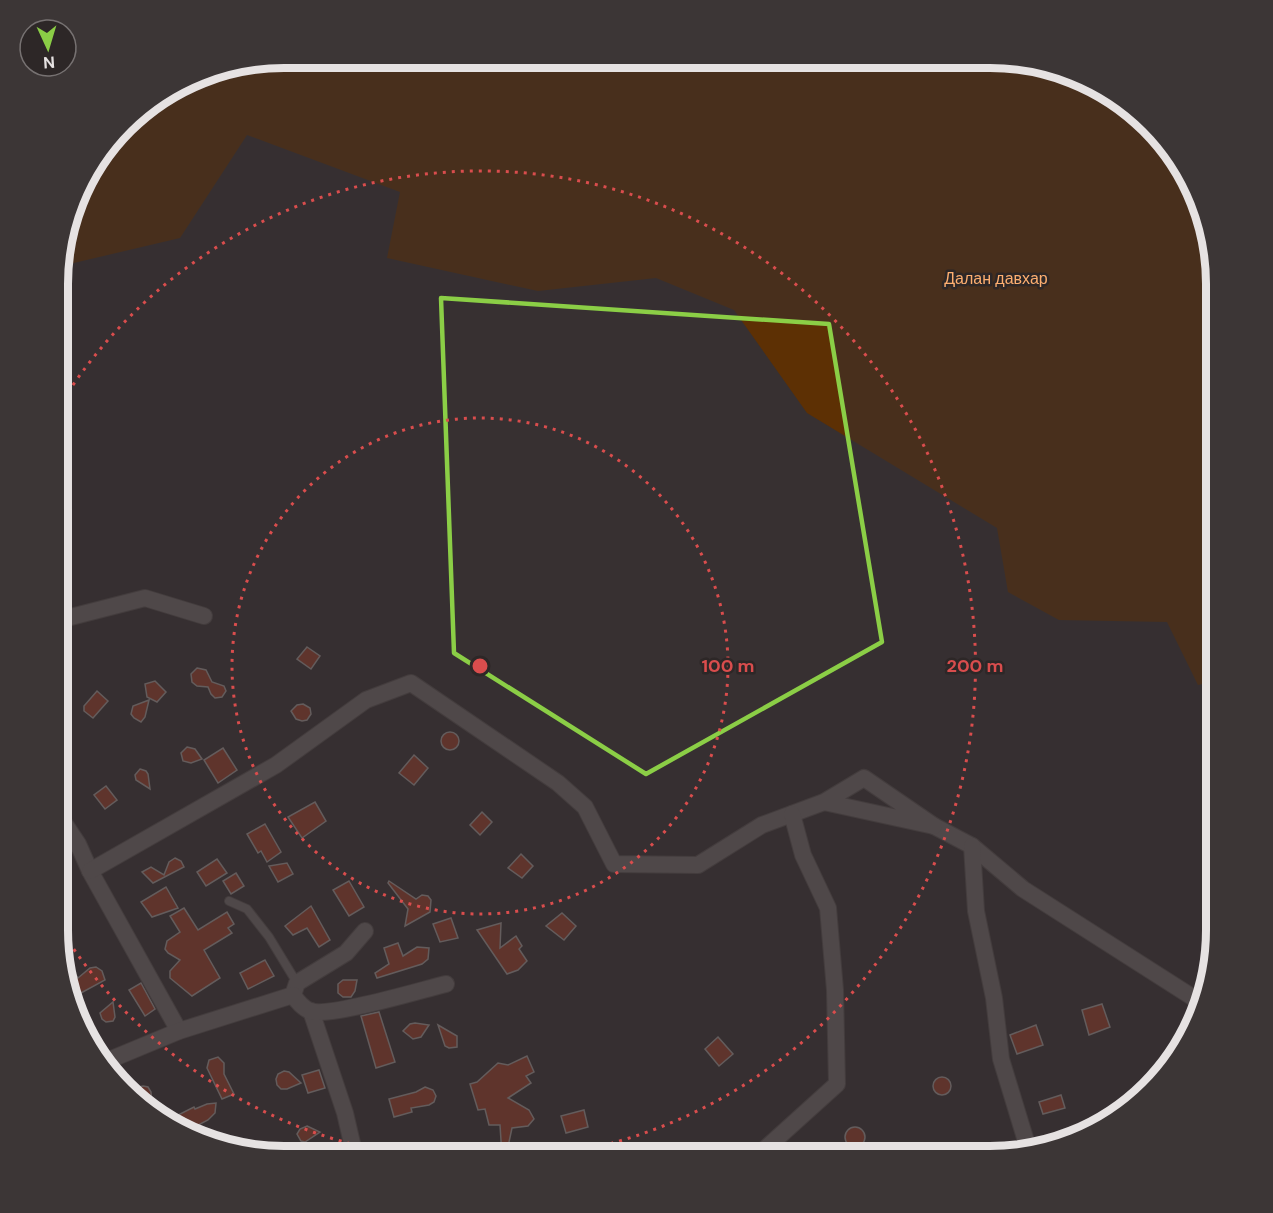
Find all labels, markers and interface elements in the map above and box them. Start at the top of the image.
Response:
north arrow [18,18,78,78]
text: N [42,52,56,73]
park label: Далан давхар [944,268,1048,289]
text: 100 m [701,654,755,678]
text: 200 m [947,654,1003,678]
centre of rings [470,656,490,676]

